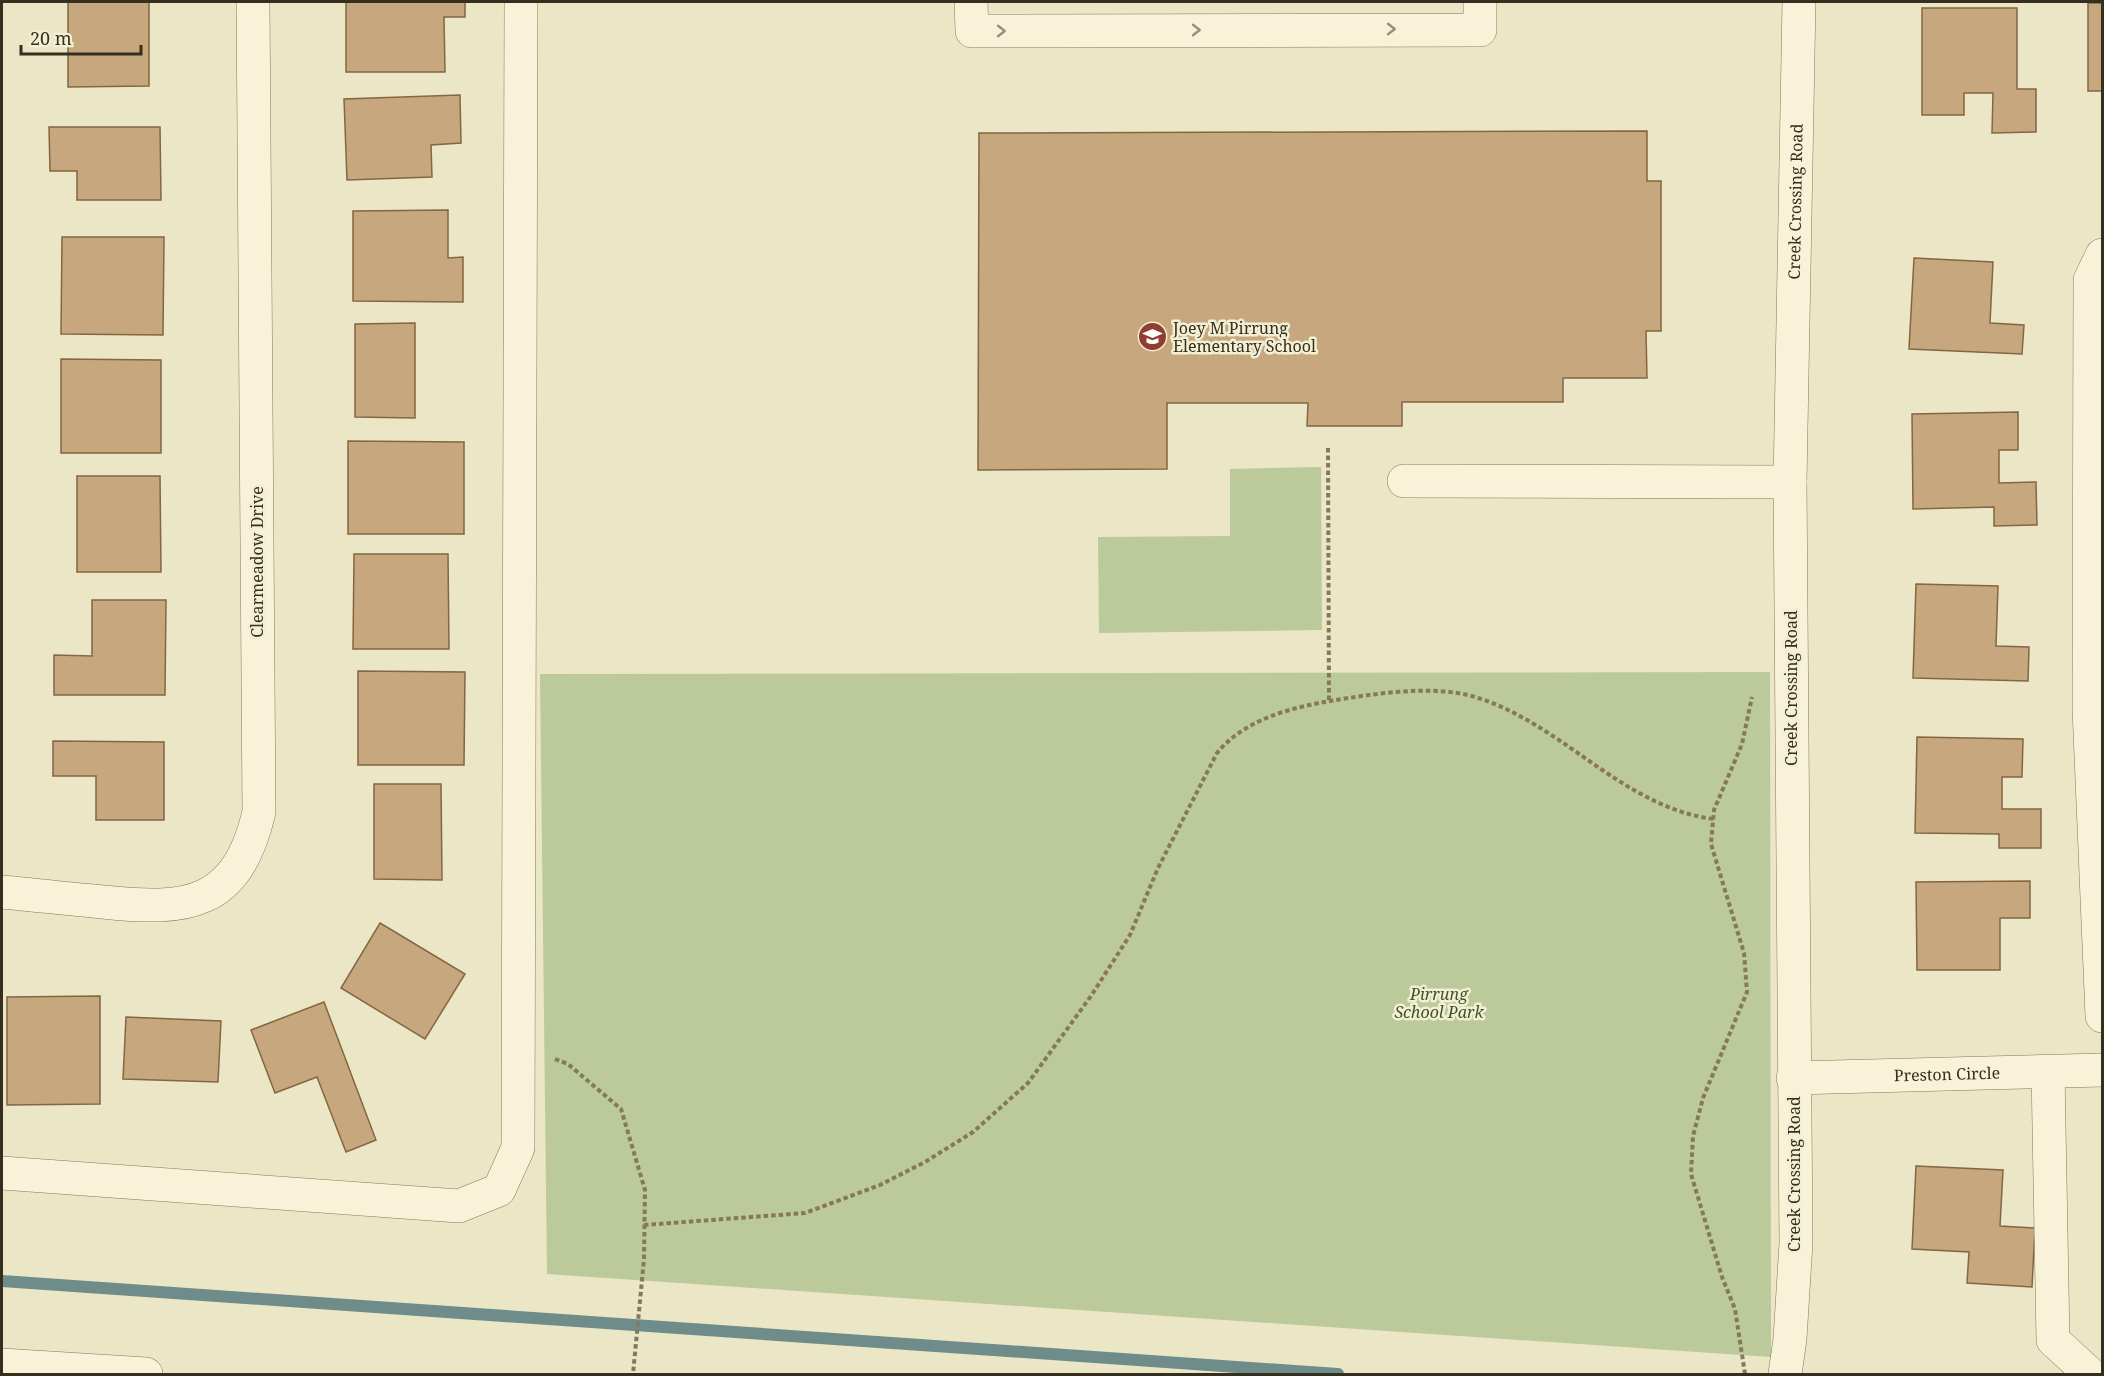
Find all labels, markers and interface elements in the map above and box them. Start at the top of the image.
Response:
scale bar [21,18,141,56]
one-way arrow [1386,23,1395,35]
one-way arrow [1191,24,1200,36]
one-way arrow [996,25,1005,37]
text: 20 m [30,26,72,50]
street label: Creek Crossing Road [1783,123,1808,280]
place label: Joey M Pirrung Elementary School [1172,317,1316,357]
school or university icon: Joey M Pirrung Elementary School [1136,321,1168,353]
street label: Clearmeadow Drive [246,486,268,638]
street label: Creek Crossing Road [1780,610,1802,766]
park label: Pirrung School Park [1394,983,1485,1023]
street label: Preston Circle [1894,1062,2000,1086]
street label: Creek Crossing Road [1783,1096,1805,1252]

